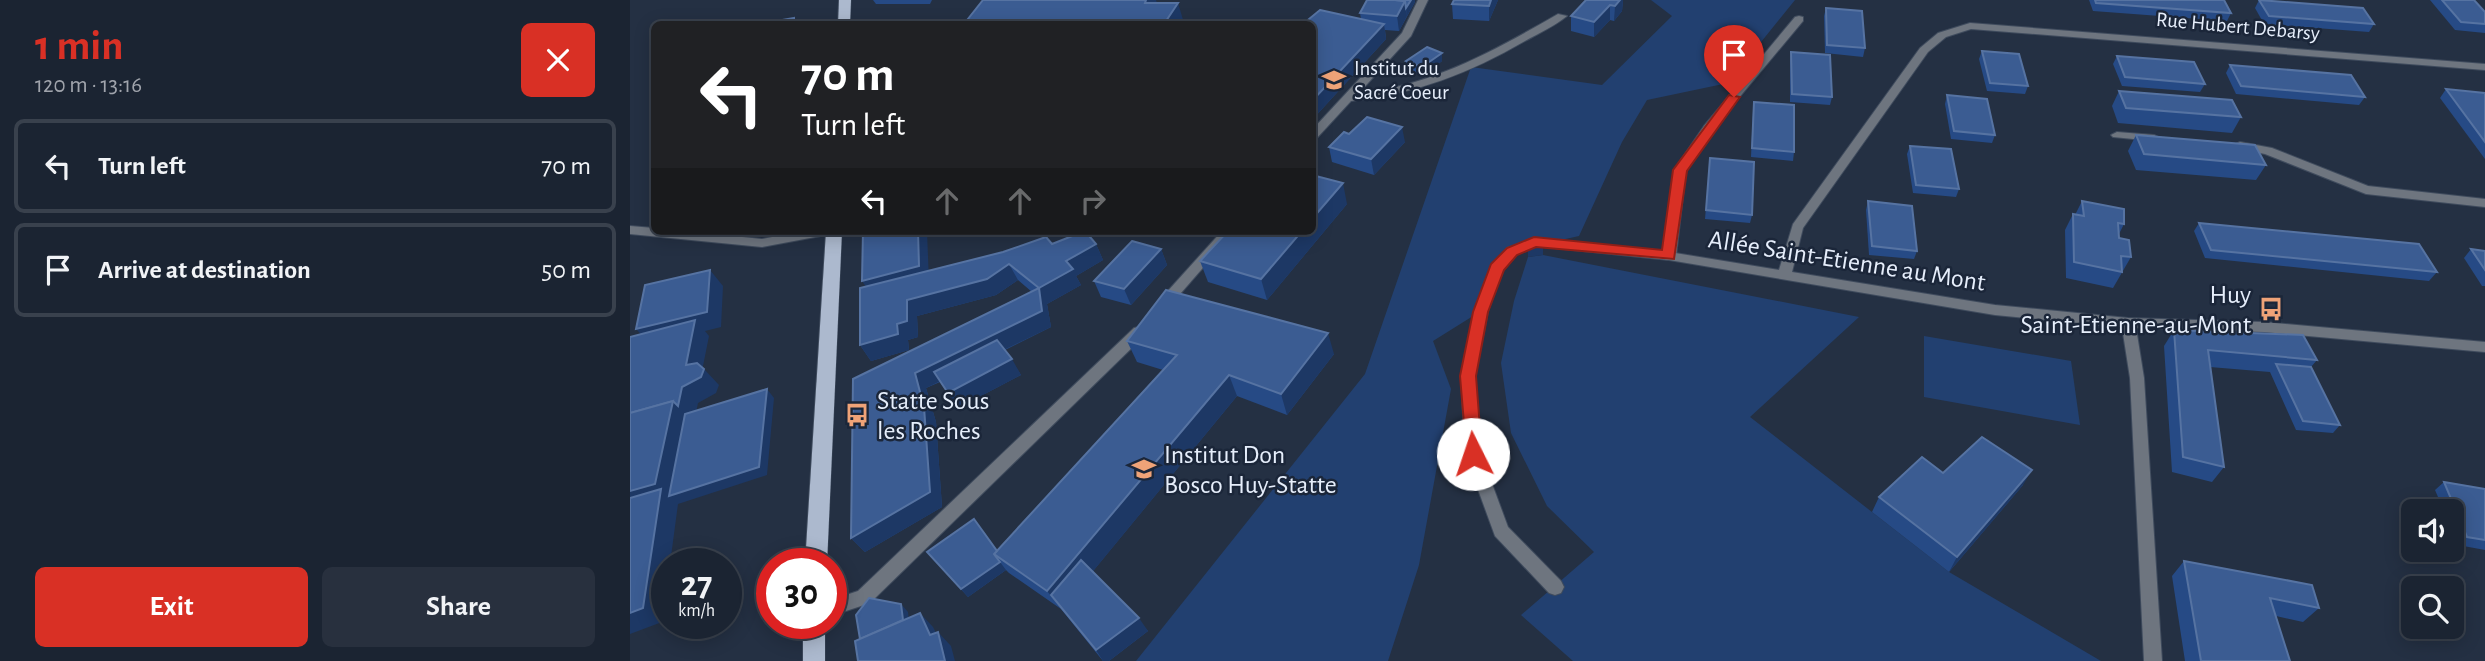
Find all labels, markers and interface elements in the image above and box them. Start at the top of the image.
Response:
street label: Rue Hubert Debarsy [2155,9,2321,44]
button: close [521,23,595,97]
text: 1 min [35,25,124,67]
pin [1704,25,1764,97]
icon: arrive [1715,36,1753,74]
icon: left [686,49,777,140]
text: 70 m [801,51,895,100]
place label: Institut du Sacré Coeur [1354,58,1449,103]
school or university icon: Institut du Sacré Coeur [1320,66,1348,94]
text: 120 m · 13:16 [35,74,142,97]
text: Turn left [801,109,905,141]
icon: left [39,147,77,185]
text: Turn left [98,153,186,179]
text: 70 m [541,153,591,179]
icon: left [855,182,893,220]
icon: ahead [928,182,966,220]
icon: ahead [1001,182,1039,220]
icon: right [1074,182,1112,220]
street label: Allée Saint-Etienne au Mont [1707,226,1987,296]
icon: arrive [39,251,77,289]
text: Arrive at destination [98,257,311,283]
text: 50 m [541,257,591,283]
place label: Huy Saint-Etienne-au-Mont [2021,282,2251,338]
bus stop icon: Huy Saint-Etienne-au-Mont [2257,295,2285,323]
place label: Statte Sous les Roches [877,388,989,444]
bus stop icon: Statte Sous les Roches [843,401,871,429]
position arrow [1436,417,1510,491]
place label: Institut Don Bosco Huy-Statte [1164,442,1337,498]
school or university icon: Institut Don Bosco Huy-Statte [1130,455,1158,483]
map controls [2401,499,2464,639]
button: sound [2401,499,2464,562]
speed limit sign: 30 [756,548,847,639]
button: Exit [35,567,308,647]
button: Share [322,567,595,647]
text: 27 [681,567,712,602]
button: search [2401,576,2464,639]
text: km/h [678,602,715,620]

